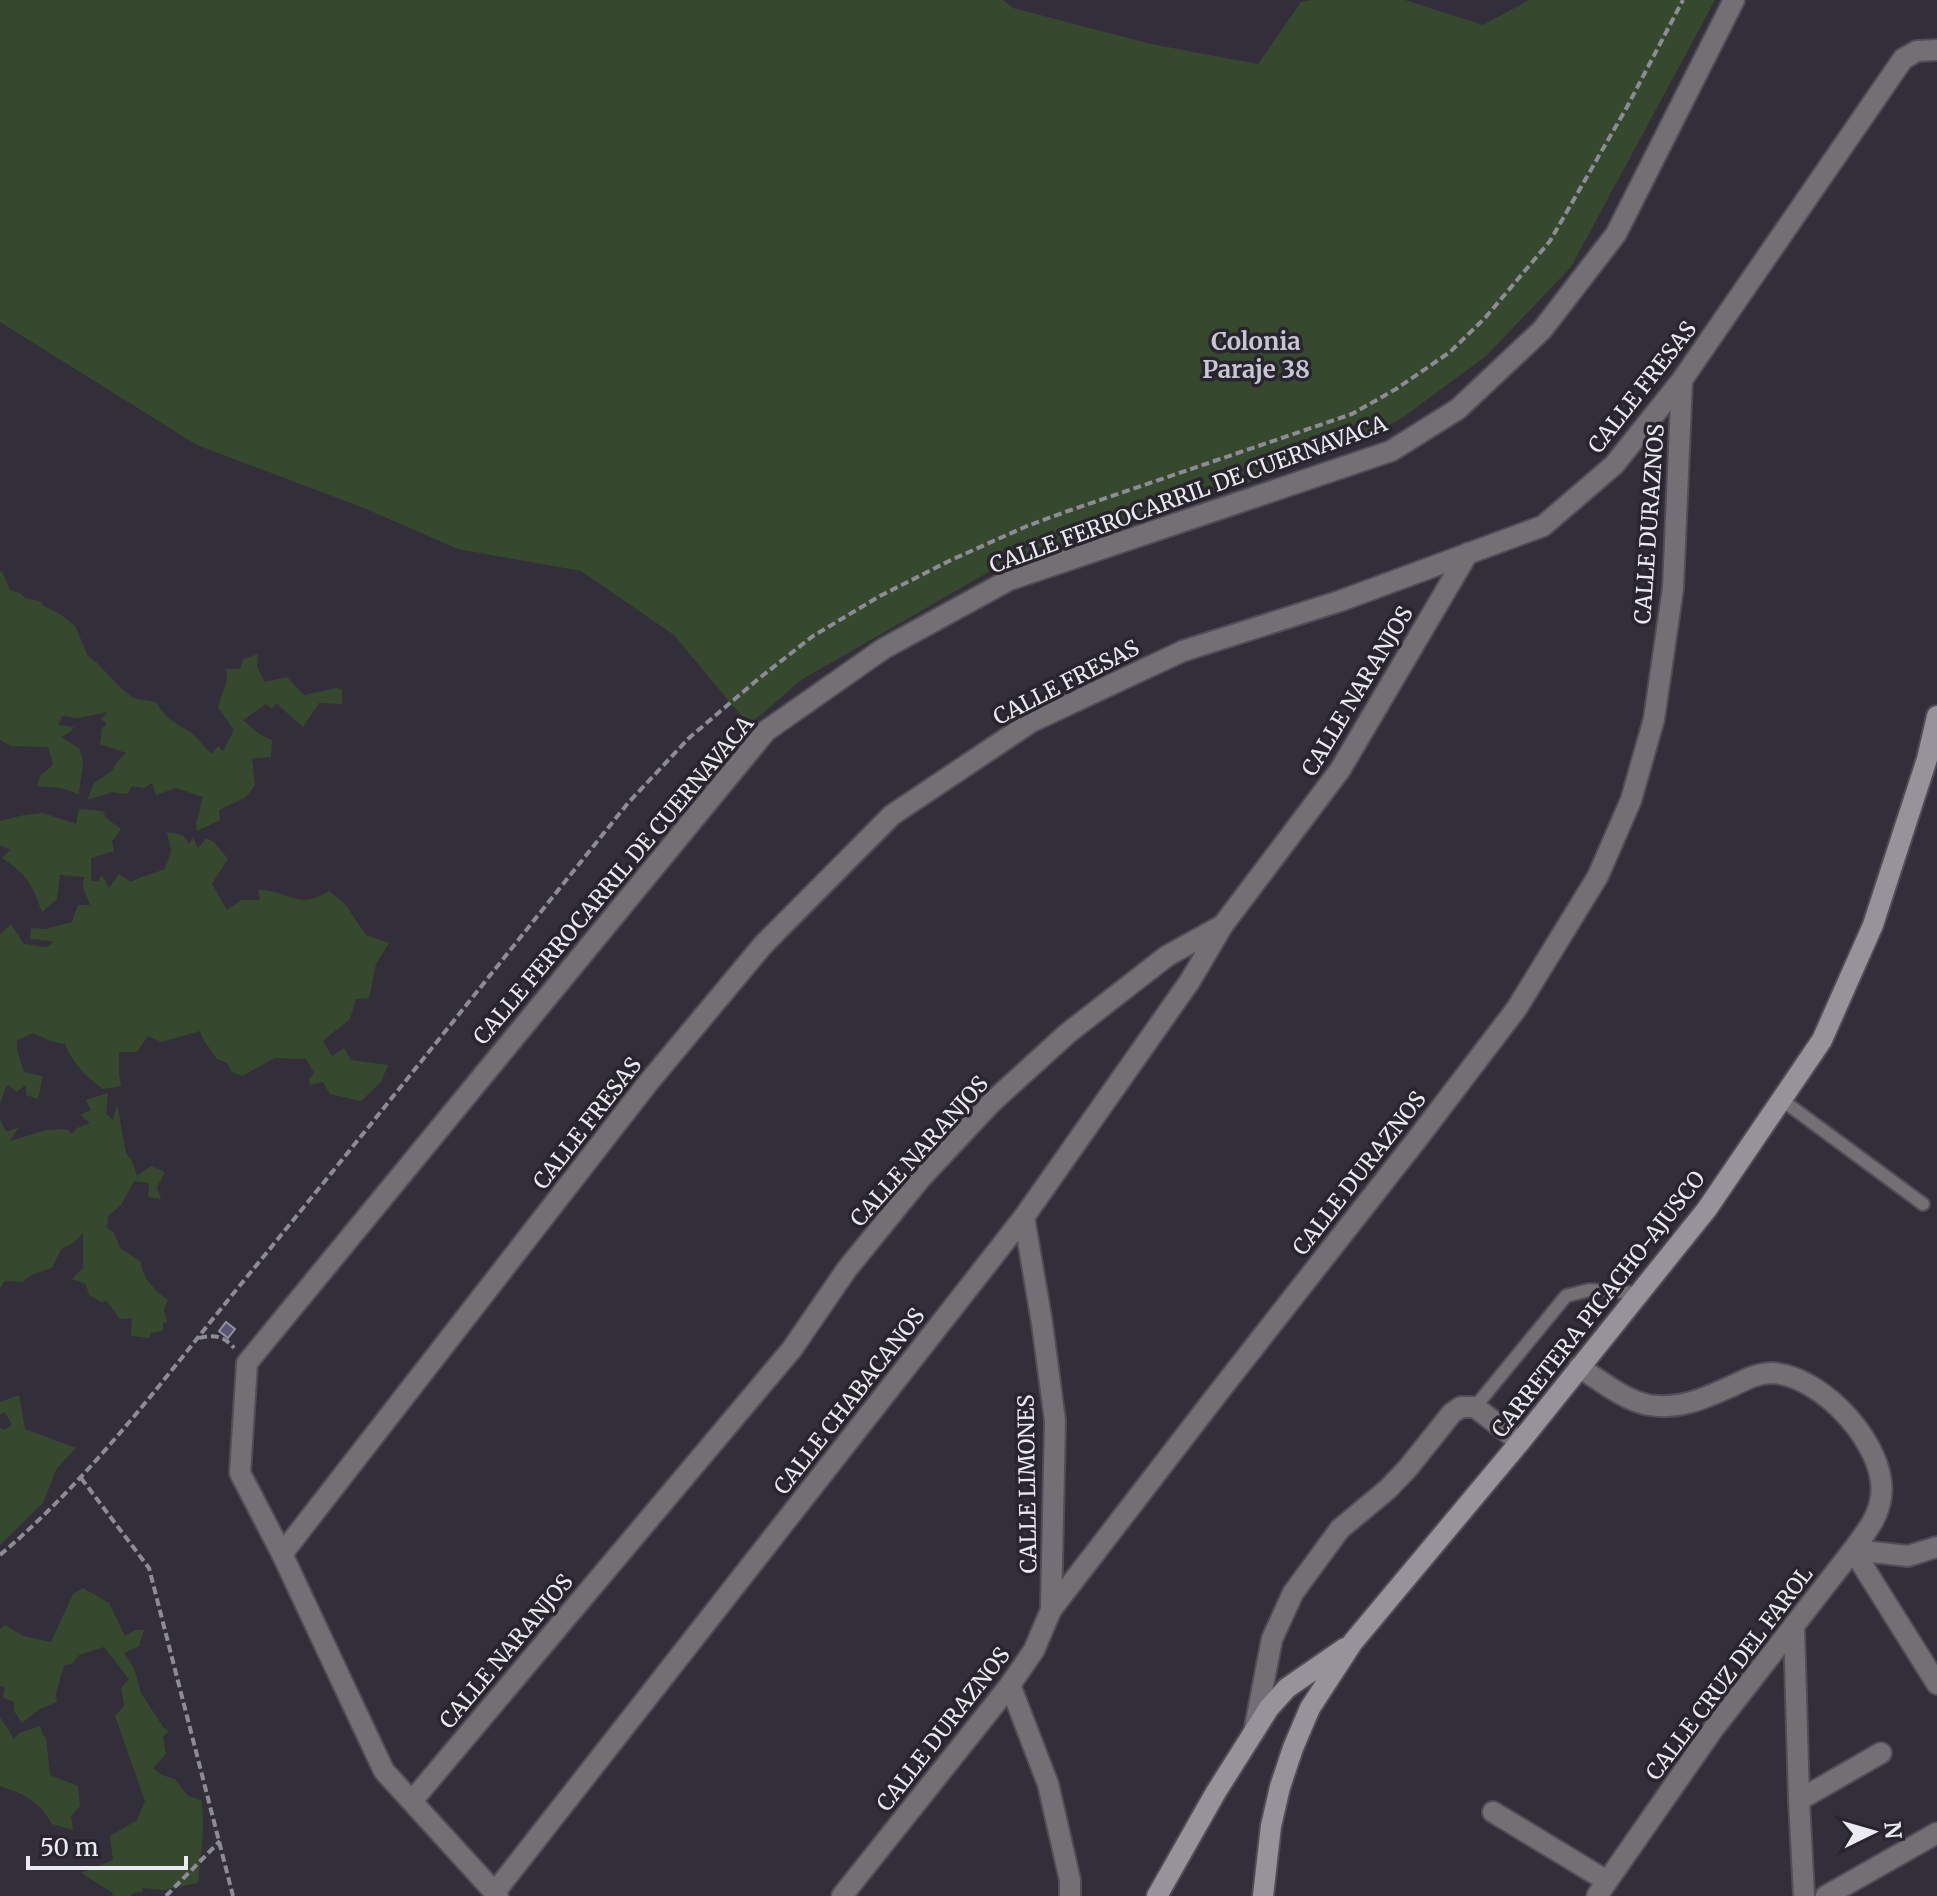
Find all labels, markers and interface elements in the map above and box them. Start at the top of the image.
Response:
street label: CALLE FRESAS [1582,315,1702,459]
district label: Colonia Paraje 38 [1202,326,1310,385]
street label: CALLE FERROCARRIL DE CUERNAVACA [985,409,1391,579]
street label: CALLE DURAZNOS [1628,423,1670,625]
street label: CALLE NARANJOS [1295,601,1419,781]
street label: CALLE FRESAS [988,633,1144,731]
street label: CALLE FERROCARRIL DE CUERNAVACA [467,709,759,1050]
street label: CALLE FRESAS [527,1051,647,1195]
street label: CALLE NARANJOS [844,1070,994,1232]
street label: CALLE DURAZNOS [1286,1085,1432,1261]
street label: CARRETERA PICACHO-AJUSCO [1485,1165,1711,1443]
street label: CALLE CHABACANOS [767,1302,931,1500]
street label: CALLE LIMONES [1011,1394,1043,1574]
street label: CALLE CRUZ DEL FAROL [1639,1560,1819,1786]
street label: CALLE NARANJOS [433,1568,579,1734]
street label: CALLE DURAZNOS [870,1641,1016,1817]
north arrow [1833,1792,1913,1872]
scale bar [28,1820,186,1870]
text: N [1878,1820,1908,1841]
text: 50 m [40,1832,99,1863]

